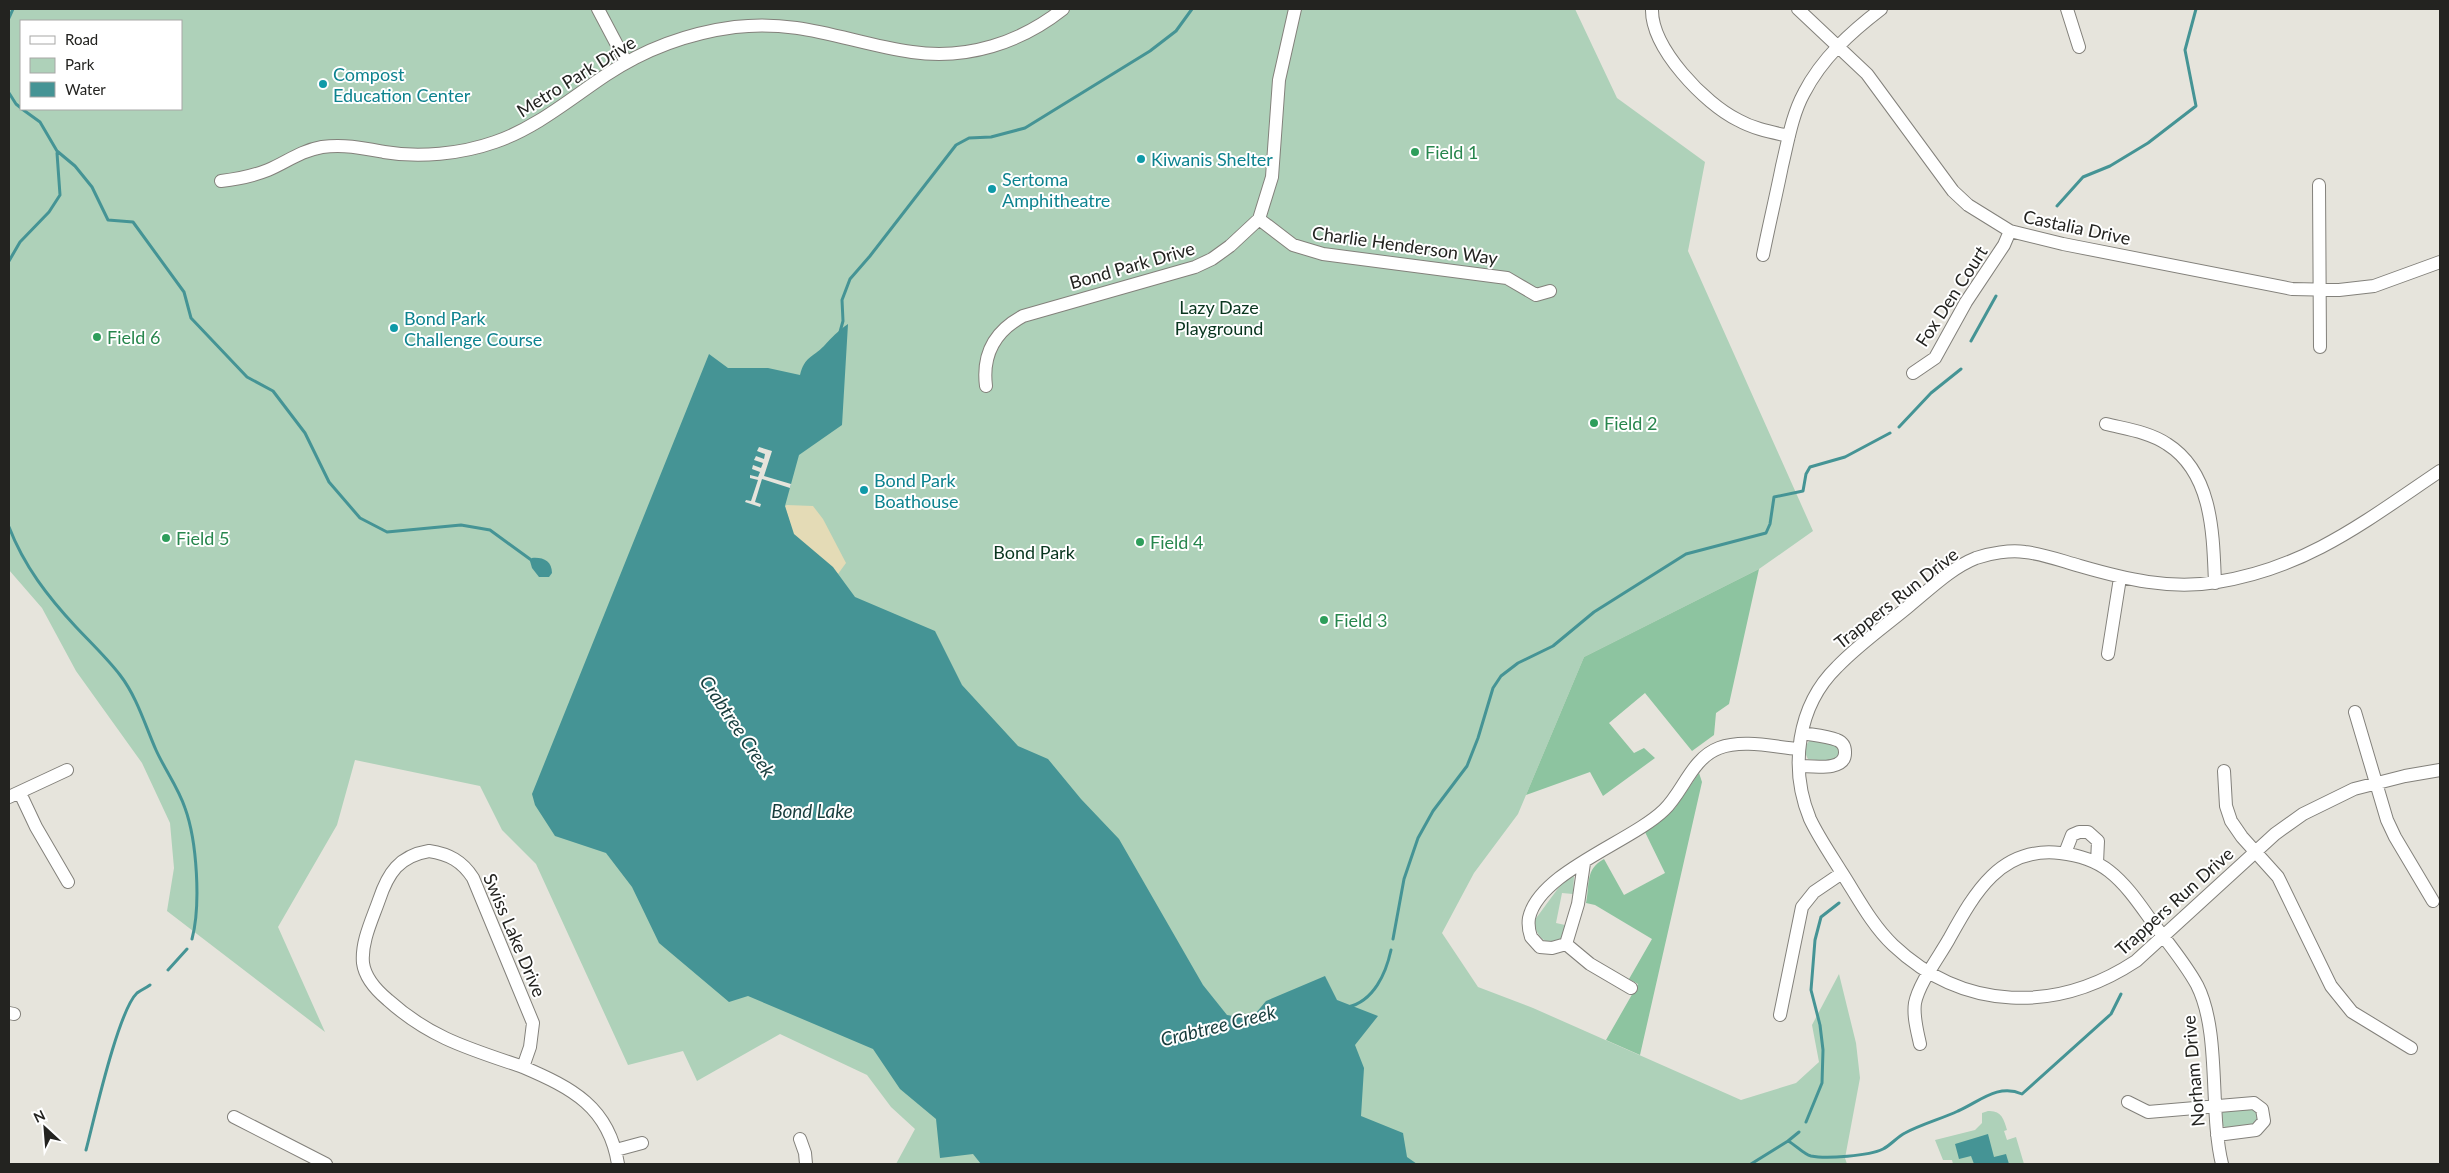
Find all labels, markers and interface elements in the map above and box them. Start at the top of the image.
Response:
legend [20,20,182,110]
text: Road [65,30,98,48]
street label: Metro Park Drive [512,31,640,121]
text: Park [65,55,95,73]
place label: Compost Education Center [333,63,471,106]
marker: Compost Education Center [317,78,329,90]
text: Water [65,80,106,98]
place label: Field 1 [1425,141,1478,163]
marker: Field 1 [1409,146,1421,158]
place label: Kiwanis Shelter [1151,148,1273,170]
marker: Kiwanis Shelter [1135,153,1147,165]
place label: Sertoma Amphitheatre [1002,168,1110,211]
marker: Sertoma Amphitheatre [986,183,998,195]
street label: Castalia Drive [2021,205,2133,249]
street label: Charlie Henderson Way [1311,221,1500,269]
street label: Bond Park Drive [1067,237,1197,293]
street label: Fox Den Court [1910,241,1992,350]
park label: Lazy Daze Playground [1175,296,1263,339]
place label: Bond Park Challenge Course [404,307,542,350]
marker: Bond Park Challenge Course [388,322,400,334]
place label: Field 6 [107,326,160,348]
marker: Field 6 [91,331,103,343]
place label: Field 2 [1604,412,1657,434]
marker: Field 2 [1588,417,1600,429]
place label: Bond Park Boathouse [874,469,959,512]
marker: Bond Park Boathouse [858,484,870,496]
place label: Field 5 [176,527,229,549]
place label: Field 4 [1150,531,1203,553]
marker: Field 5 [160,532,172,544]
marker: Field 4 [1134,536,1146,548]
park label: Bond Park [993,541,1076,563]
street label: Trappers Run Drive [1830,543,1962,653]
place label: Field 3 [1334,609,1387,631]
marker: Field 3 [1318,614,1330,626]
water label: Crabtree Creek [695,671,781,782]
water label: Bond Lake [771,799,853,822]
street label: Trappers Run Drive [2110,842,2238,960]
street label: Swiss Lake Drive [479,870,551,1000]
water label: Crabtree Creek [1158,999,1279,1050]
street label: Norham Drive [2177,1014,2209,1128]
north arrow [20,1103,70,1153]
text: N [31,1106,48,1126]

